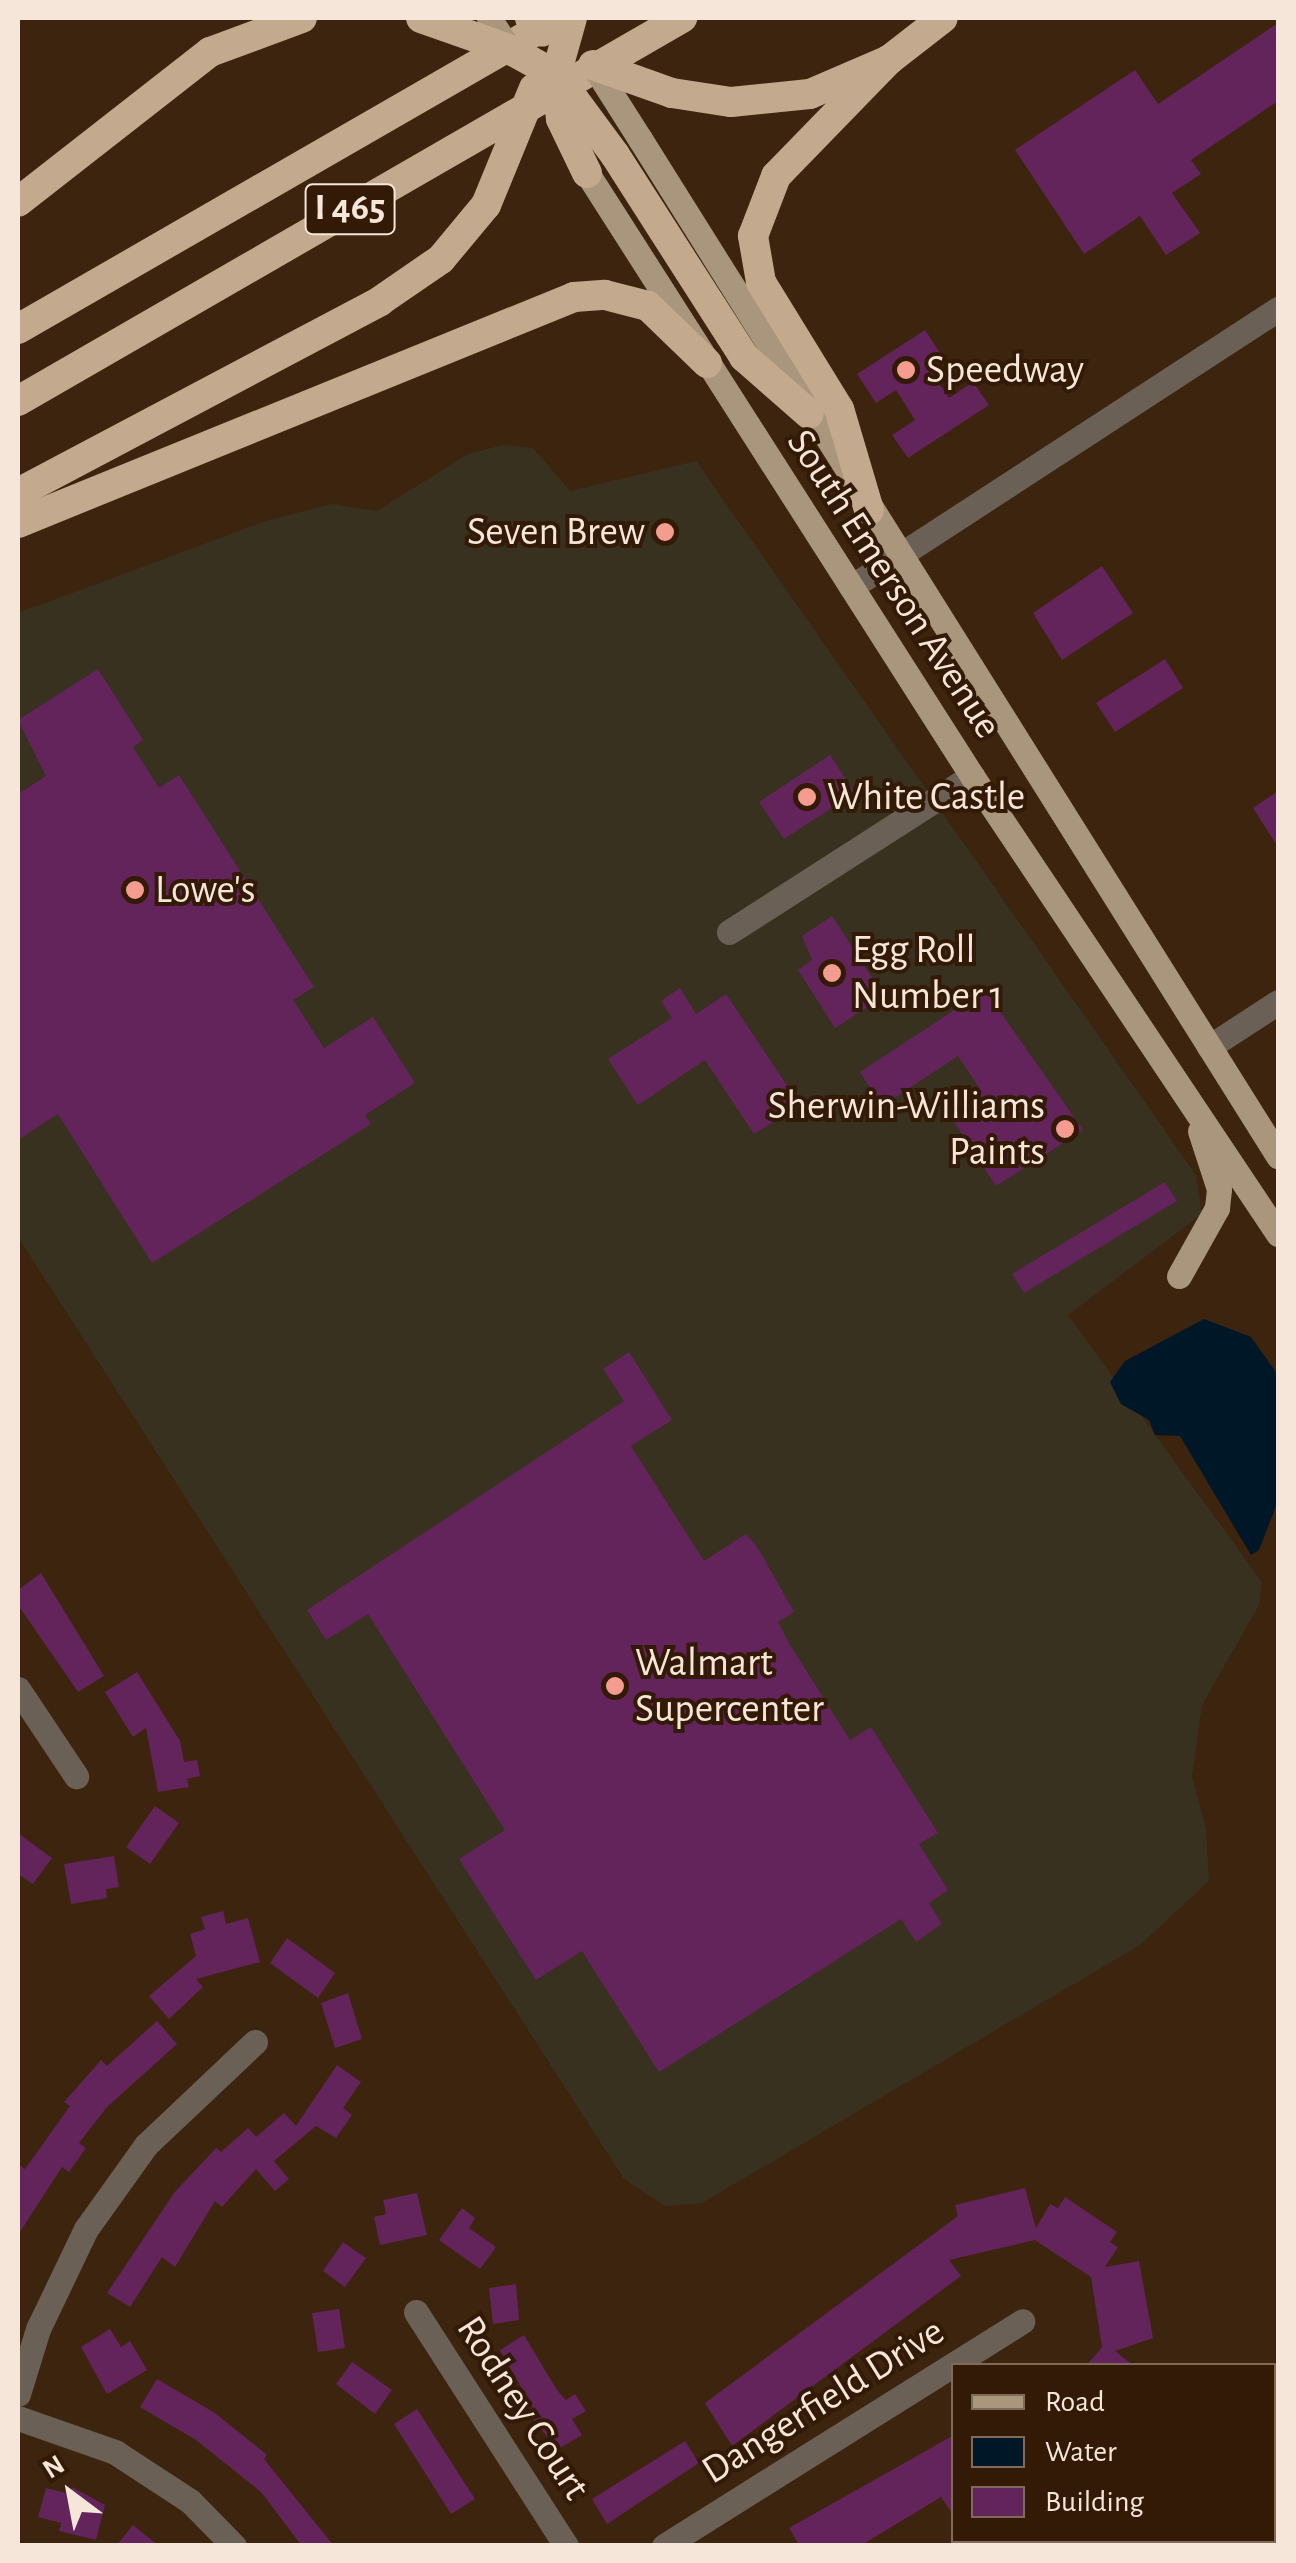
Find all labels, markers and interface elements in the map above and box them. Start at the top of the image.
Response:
road number: I 465 [302,176,398,242]
place label: Speedway [926,346,1084,394]
marker: Speedway [895,359,917,381]
street label: South Emerson Avenue [776,421,1012,747]
place label: Seven Brew [467,508,645,556]
marker: Seven Brew [654,521,676,543]
place label: White Castle [827,773,1025,821]
marker: White Castle [796,786,818,808]
place label: Lowe's [155,866,255,914]
marker: Lowe's [124,879,146,901]
place label: Egg Roll Number 1 [852,926,1003,1020]
marker: Egg Roll Number 1 [821,962,843,984]
place label: Sherwin-Williams Paints [768,1082,1045,1176]
marker: Sherwin-Williams Paints [1054,1118,1076,1140]
place label: Walmart Supercenter [635,1639,824,1733]
marker: Walmart Supercenter [604,1675,626,1697]
street label: Rodney Court [446,2307,600,2509]
street label: Dangerfield Drive [693,2307,953,2495]
legend [951,2363,1276,2543]
text: Road [1045,2387,1105,2417]
text: Water [1045,2437,1117,2467]
north arrow [20,2443,120,2543]
text: N [38,2451,70,2485]
text: Building [1045,2487,1144,2517]

